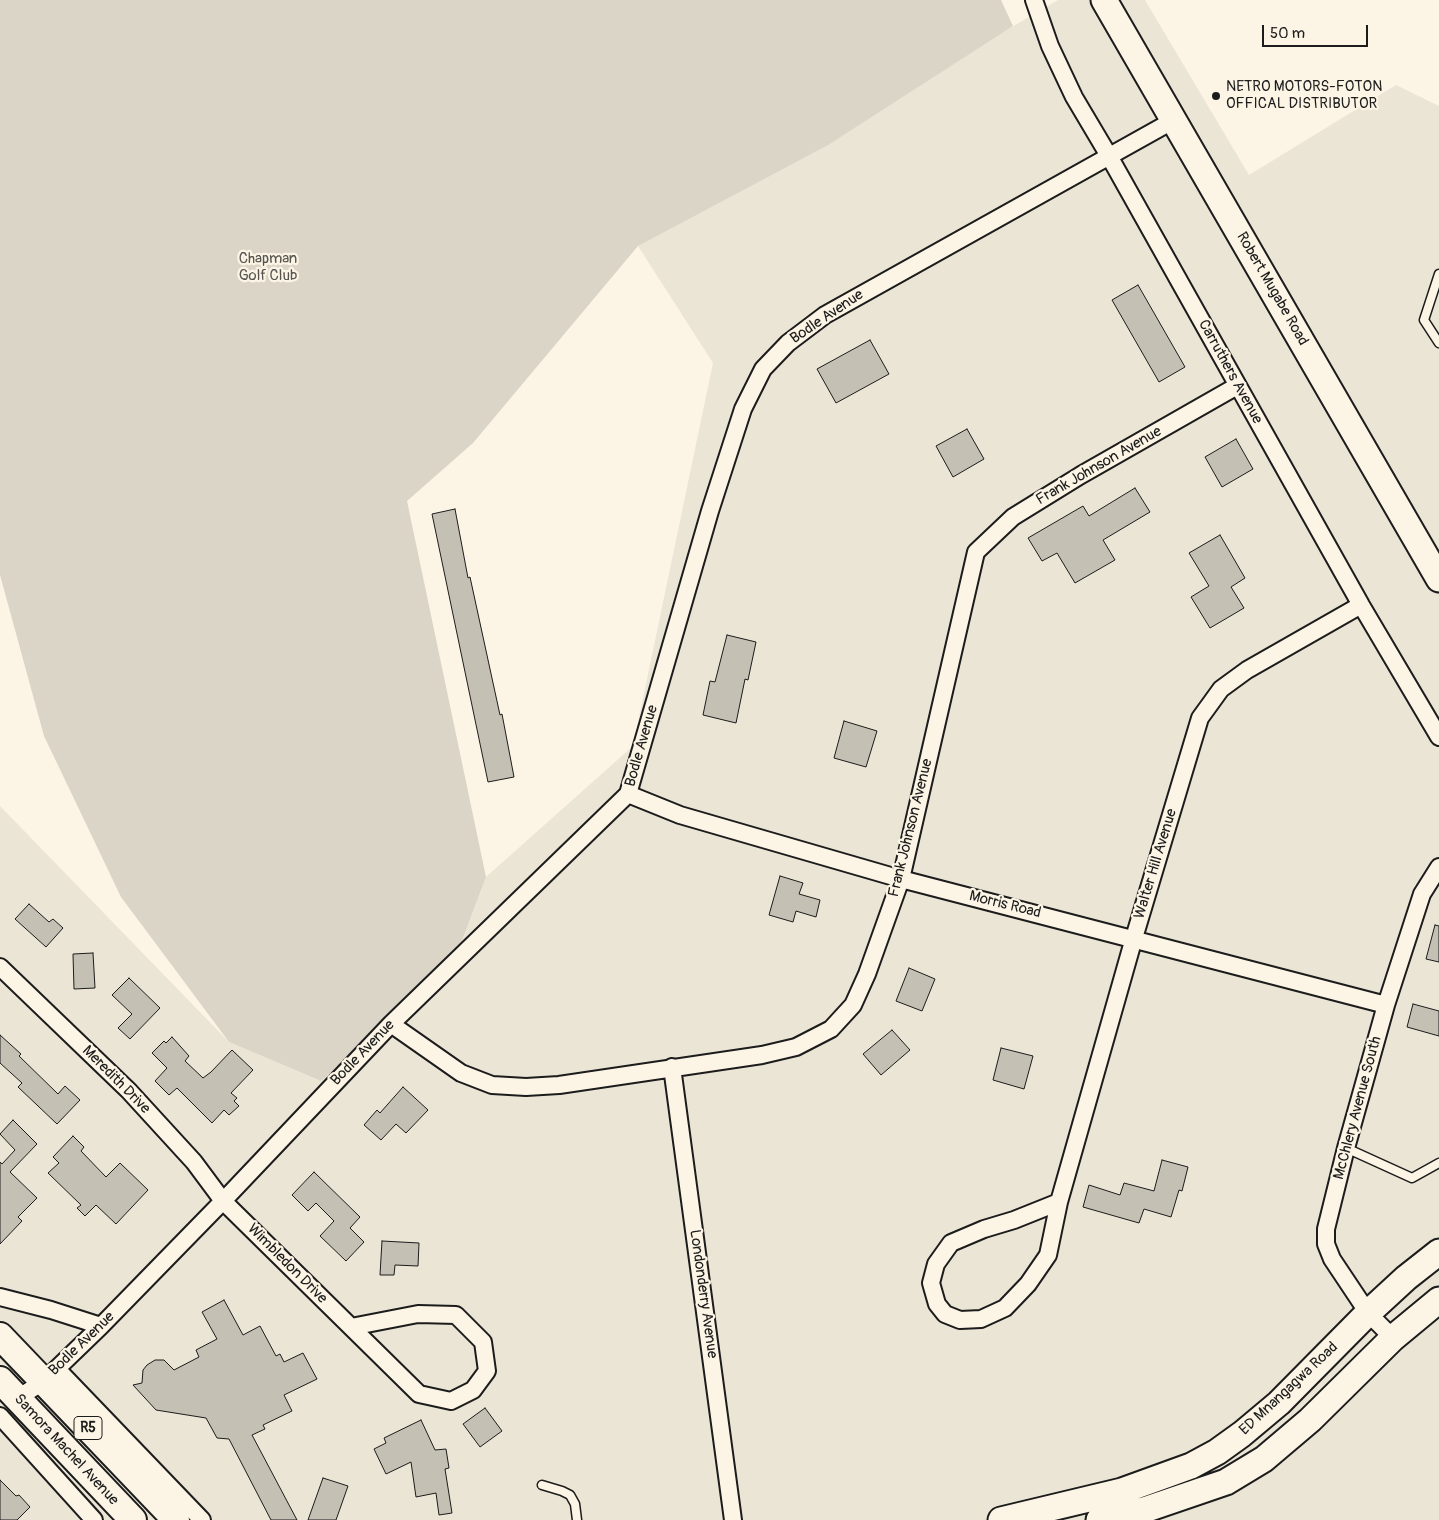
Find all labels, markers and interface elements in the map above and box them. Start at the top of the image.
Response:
scale bar [1264,15,1370,47]
text: 50 m [1270,24,1305,43]
place label: NETRO MOTORS-FOTON OFFICAL DISTRIBUTOR [1226,78,1382,113]
marker: NETRO MOTORS-FOTON OFFICAL DISTRIBUTOR [1210,90,1222,102]
street label: Robert Mugabe Road [1232,229,1312,349]
park label: Chapman Golf Club [239,250,297,285]
street label: Bodle Avenue [787,286,867,348]
street label: Carruthers Avenue [1194,317,1266,427]
street label: Frank Johnson Avenue [1033,423,1165,509]
street label: Bodle Avenue [622,703,662,789]
street label: Frank Johnson Avenue [885,757,937,899]
street label: Walter Hill Avenue [1131,807,1181,921]
street label: Morris Road [967,887,1043,923]
street label: Bodle Avenue [327,1016,399,1090]
street label: McChlery Avenue South [1330,1034,1386,1182]
street label: Meredith Drive [78,1042,154,1118]
street label: Wimbledon Drive [243,1220,331,1308]
street label: Londonderry Avenue [685,1229,721,1359]
street label: Bodle Avenue [45,1308,119,1380]
street label: ED Mnangagwa Road [1236,1339,1342,1439]
street label: Samora Machel Avenue [10,1391,122,1509]
road number: R5 [74,1416,102,1440]

